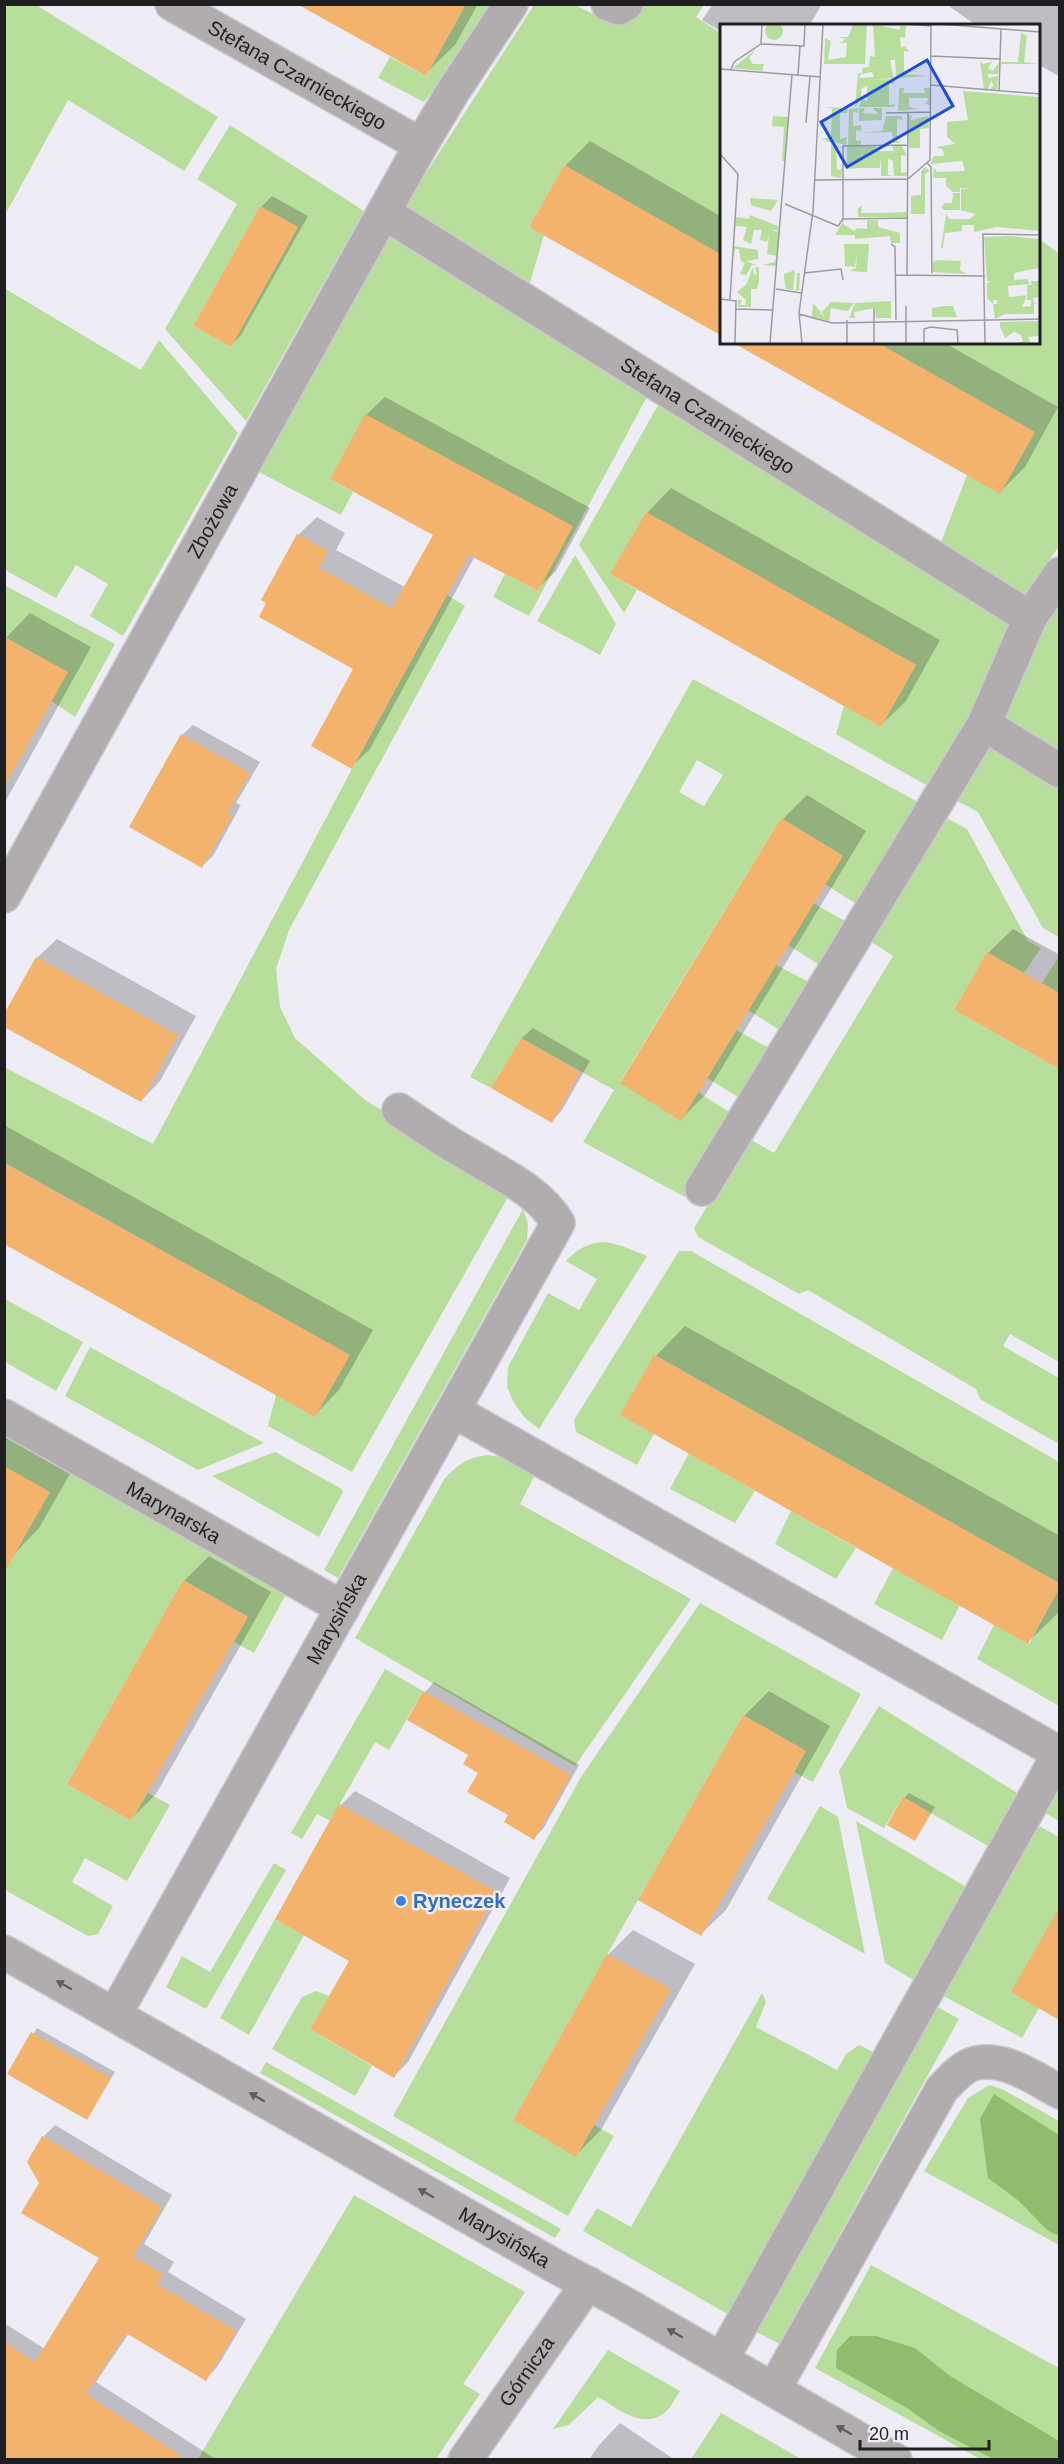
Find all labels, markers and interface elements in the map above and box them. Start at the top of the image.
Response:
street label: Stefana Czarnieckiego [204,16,390,134]
inset map [720,24,1040,344]
street label: Stefana Czarnieckiego [617,353,799,478]
street label: Zbożowa [183,479,242,562]
street label: Marynarska [123,1477,225,1548]
street label: Marysińska [302,1568,371,1668]
place label: Ryneczek [413,1890,506,1912]
marker: Ryneczek [394,1894,408,1908]
one-way arrow [55,1980,72,1990]
one-way arrow [248,2092,265,2102]
one-way arrow [418,2188,435,2198]
street label: Marysińska [455,2203,555,2272]
one-way arrow [667,2327,683,2338]
street label: Górnicza [495,2331,559,2410]
scale bar [860,2413,989,2451]
text: 20 m [869,2424,909,2444]
one-way arrow [835,2425,852,2435]

